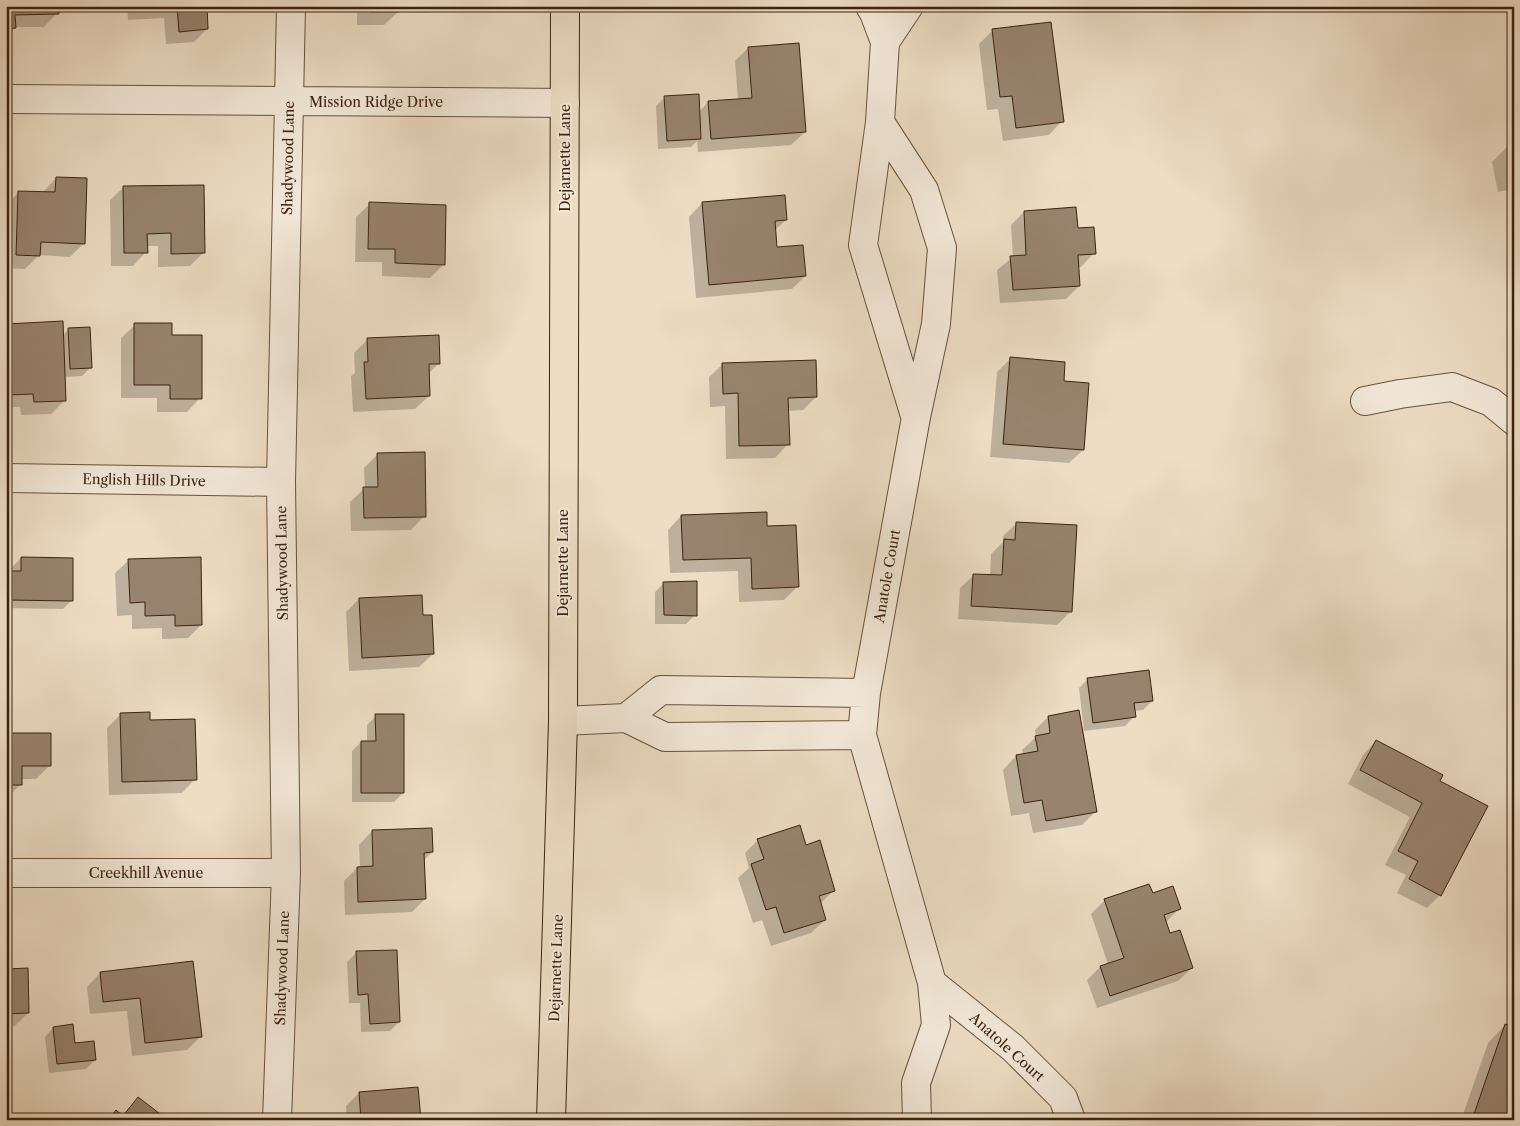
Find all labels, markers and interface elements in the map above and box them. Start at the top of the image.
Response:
street label: Mission Ridge Drive [309,93,443,111]
street label: Shadywood Lane [278,100,298,215]
street label: Dejarnette Lane [556,104,574,212]
street label: English Hills Drive [82,470,206,490]
street label: Shadywood Lane [272,505,292,620]
street label: Dejarnette Lane [554,509,572,617]
street label: Anatole Court [870,528,904,625]
street label: Creekhill Avenue [89,864,203,882]
street label: Shadywood Lane [271,910,293,1026]
street label: Dejarnette Lane [545,914,567,1022]
street label: Anatole Court [965,1008,1048,1085]

